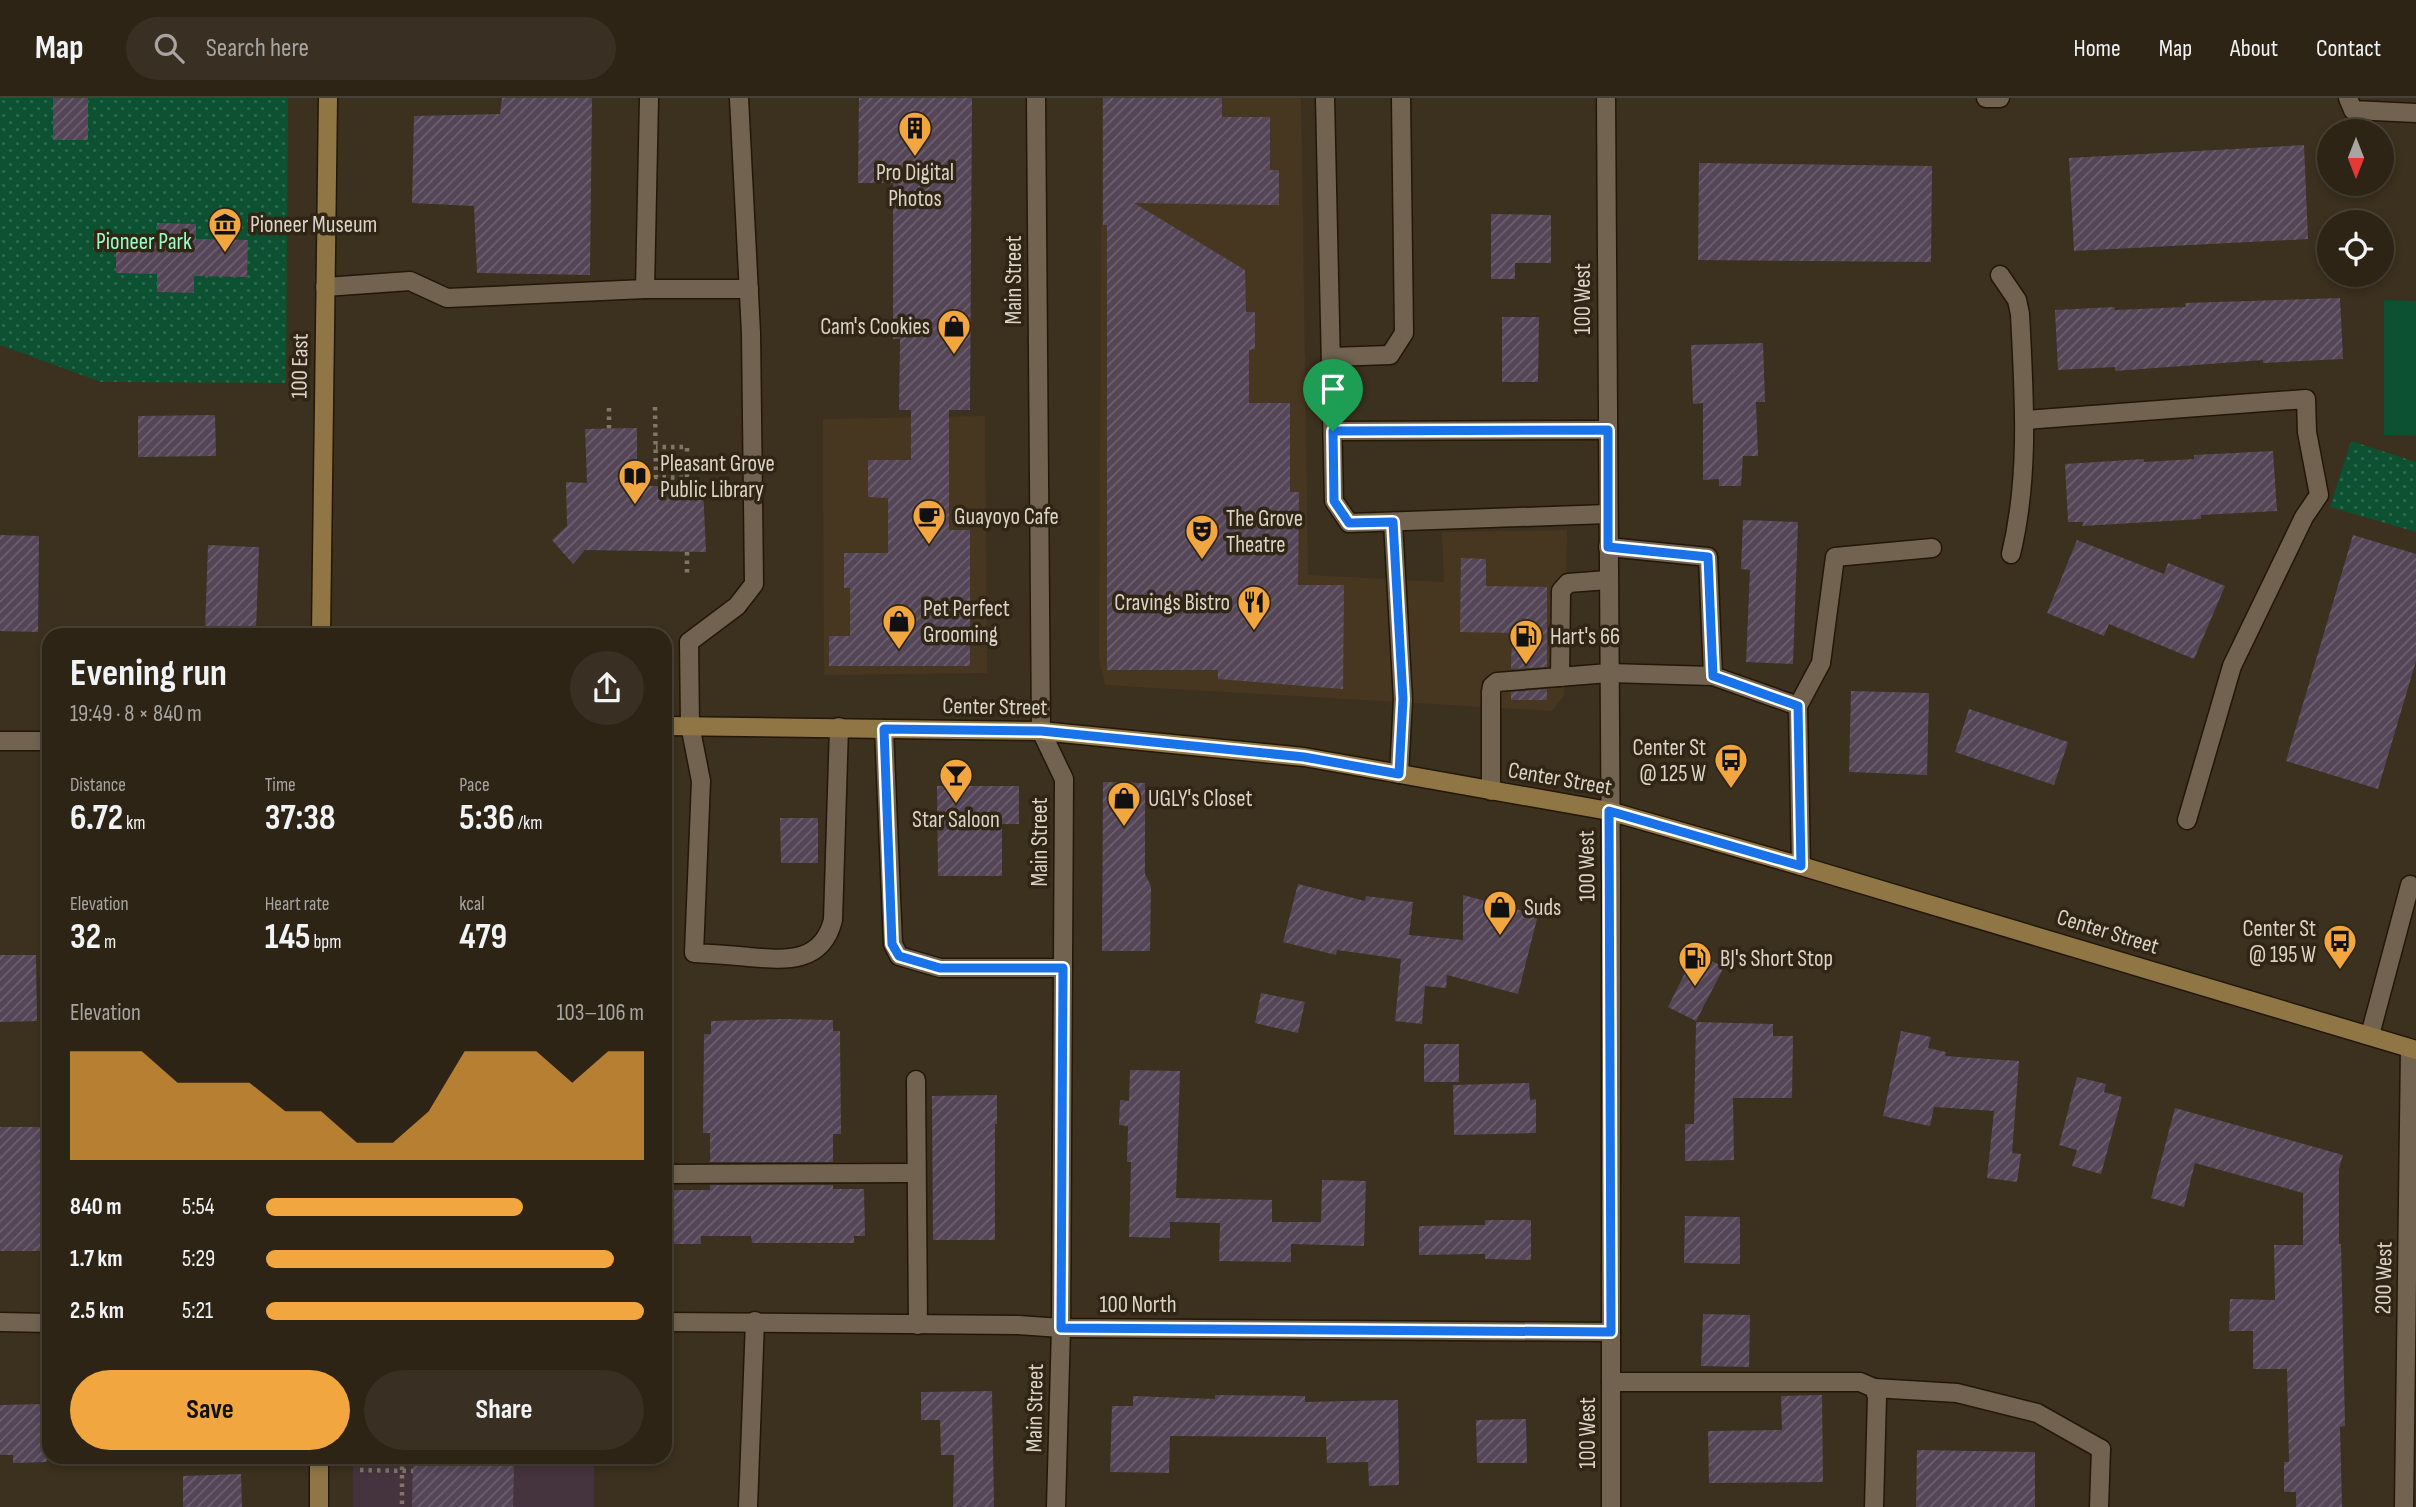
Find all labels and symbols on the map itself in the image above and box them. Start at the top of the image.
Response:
building icon: Pro Digital Photos [896,109,934,158]
north arrow [2317,119,2394,196]
place label: Pro Digital Photos [876,159,954,213]
museum icon: Pioneer Museum [206,205,244,254]
place label: Pioneer Museum [250,211,377,239]
park label: Pioneer Park [96,228,192,256]
street label: Main Street [1000,236,1028,324]
street label: 100 West [1569,263,1597,335]
shop icon: Cam's Cookies [935,307,973,356]
place label: Cam's Cookies [820,313,930,341]
street label: 100 East [285,333,315,399]
pin [1303,359,1363,431]
place label: Pleasant Grove Public Library [660,450,775,504]
library icon: Pleasant Grove Public Library [616,457,654,506]
cafe icon: Guayoyo Cafe [910,497,948,546]
place label: Guayoyo Cafe [954,503,1059,531]
place label: The Grove Theatre [1226,505,1303,559]
theatre icon: The Grove Theatre [1183,512,1221,561]
restaurant icon: Cravings Bistro [1235,583,1273,632]
place label: Cravings Bistro [1114,589,1230,617]
place label: Pet Perfect Grooming [923,595,1010,649]
shop icon: Pet Perfect Grooming [880,602,918,651]
fuel station icon: Hart's 66 [1507,617,1545,666]
place label: Hart's 66 [1550,623,1620,651]
street label: Center Street [942,692,1048,722]
place label: Center St @ 125 W [1633,734,1706,788]
bus stop icon: Center St @ 125 W [1712,741,1750,790]
bar icon: Star Saloon [937,756,975,805]
street label: Center Street [1506,756,1614,802]
shop icon: UGLY's Closet [1105,779,1143,828]
place label: UGLY's Closet [1148,785,1253,813]
street label: Main Street [1026,798,1054,886]
place label: Star Saloon [912,806,1000,834]
street label: 100 West [1572,830,1602,902]
shop icon: Suds [1481,888,1519,937]
place label: Suds [1524,894,1561,922]
street label: Center Street [2053,903,2162,961]
place label: Center St @ 195 W [2243,915,2316,969]
bus stop icon: Center St @ 195 W [2321,922,2359,971]
fuel station icon: BJ's Short Stop [1676,939,1714,988]
place label: BJ's Short Stop [1720,945,1833,973]
street label: 200 West [2369,1241,2399,1315]
street label: 100 North [1099,1291,1177,1319]
street label: Main Street [1020,1363,1050,1453]
street label: 100 West [1574,1397,1602,1469]

